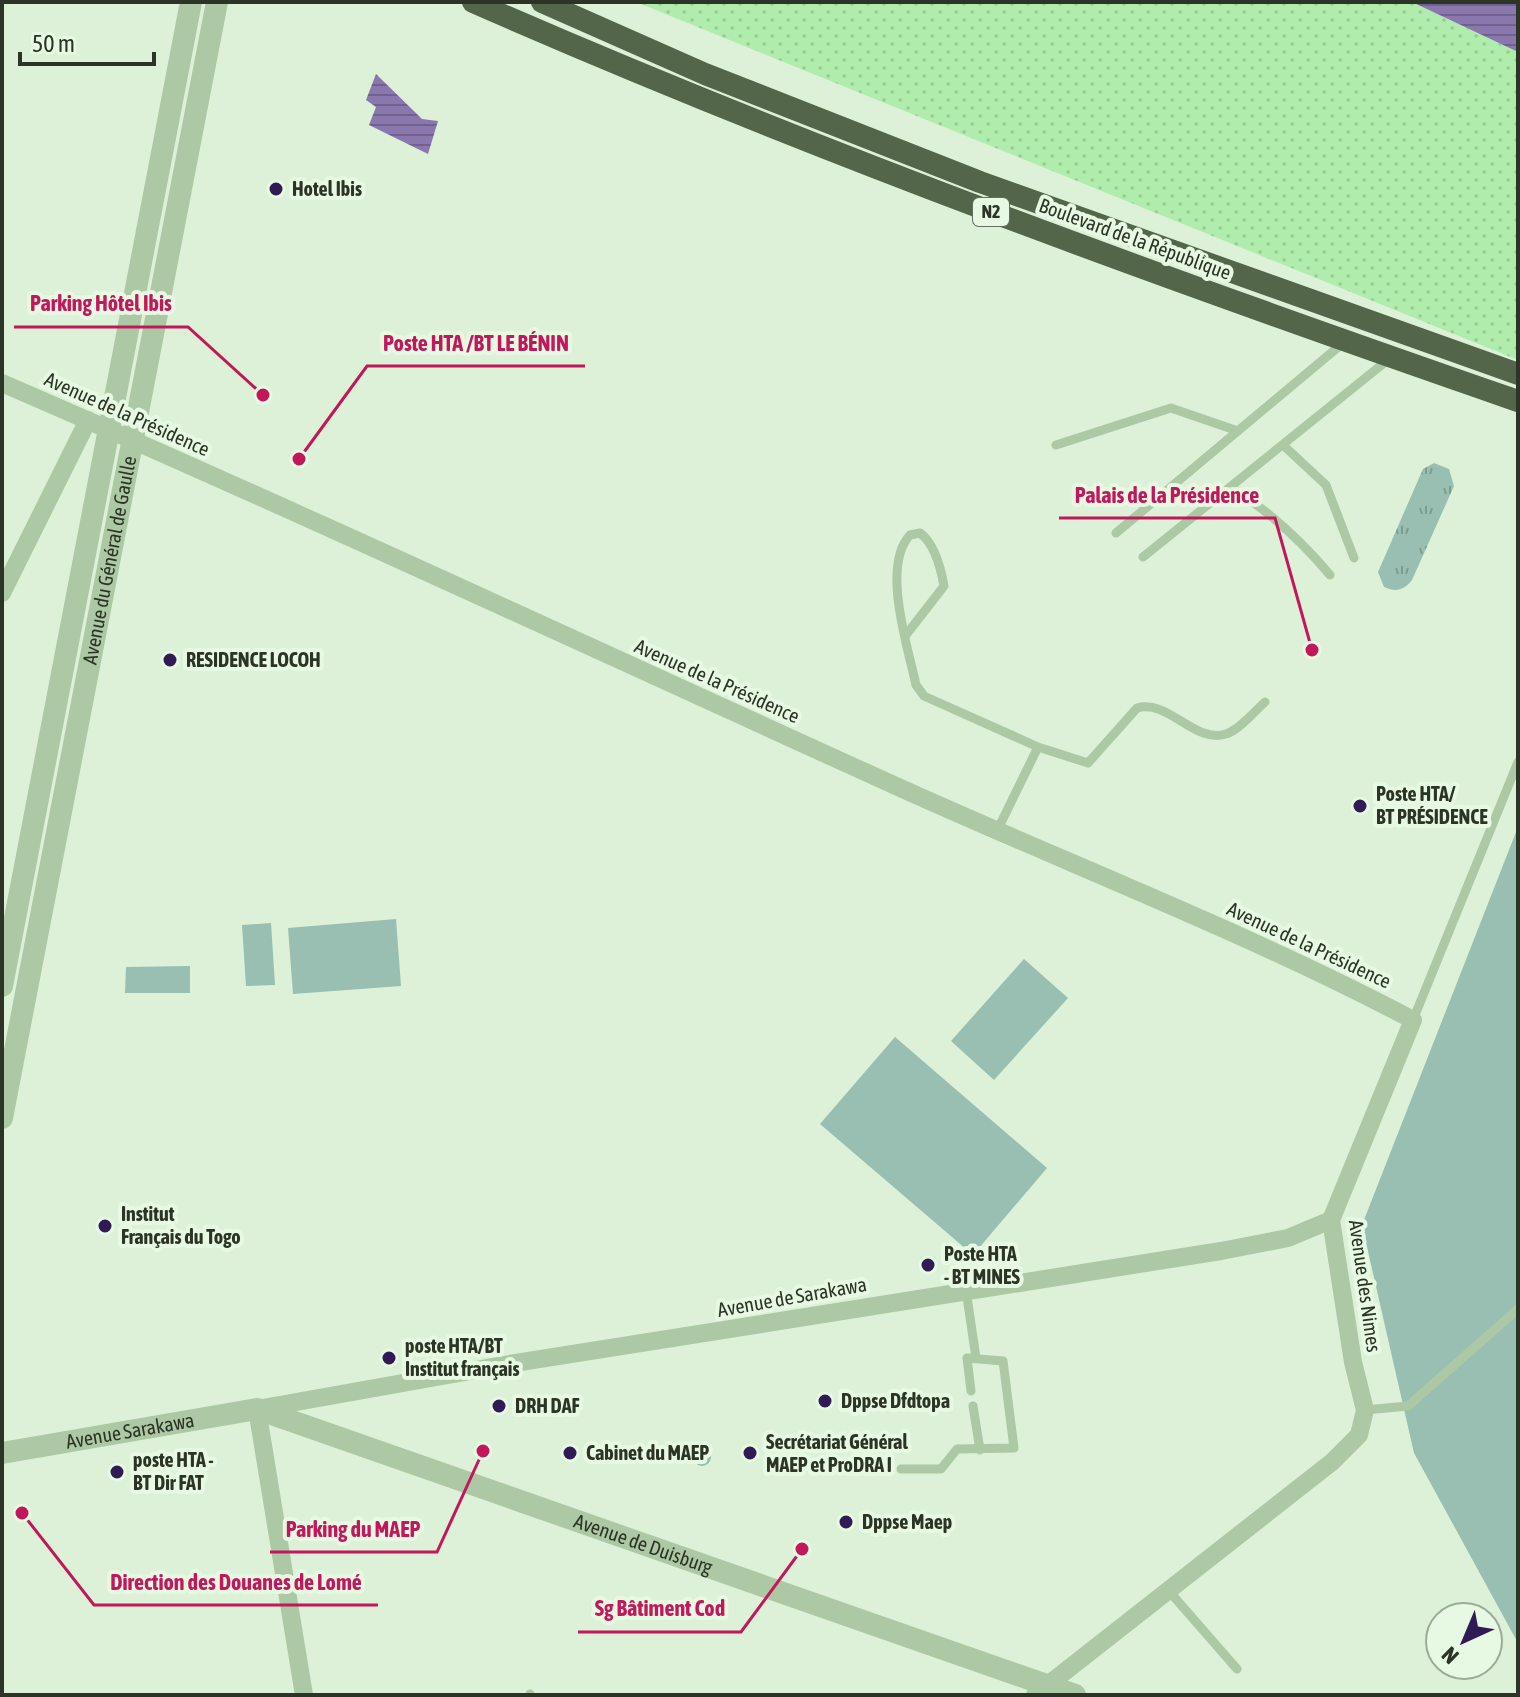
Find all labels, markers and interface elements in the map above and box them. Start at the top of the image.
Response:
scale bar [20,16,154,66]
text: 50 m [32,30,75,57]
place label: Hotel Ibis [292,177,362,200]
marker: Hotel Ibis [267,180,285,198]
street label: Boulevard de la République [1036,193,1234,284]
road number: N2 [973,198,1009,226]
callout: Parking Hôtel Ibis [14,281,188,327]
text: Parking Hôtel Ibis [30,290,172,316]
callout: Poste HTA /BT LE BÉNIN [367,320,585,366]
text: Poste HTA /BT LE BÉNIN [383,330,569,356]
street label: Avenue de la Présidence [41,367,213,460]
street label: Avenue du Général de Gaulle [78,454,140,666]
callout: Palais de la Présidence [1059,472,1275,518]
text: Palais de la Présidence [1075,482,1259,508]
street label: Avenue de la Présidence [631,634,803,727]
place label: RESIDENCE LOCOH [186,648,321,671]
marker: RESIDENCE LOCOH [161,651,179,669]
place label: Poste HTA/ BT PRÉSIDENCE [1376,782,1488,828]
marker: Poste HTA/ BT PRÉSIDENCE [1351,797,1369,815]
street label: Avenue de la Présidence [1224,897,1395,993]
place label: Institut Français du Togo [121,1202,241,1248]
marker: Institut Français du Togo [96,1217,114,1235]
street label: Avenue des Nimes [1345,1218,1386,1354]
place label: Poste HTA - BT MINES [944,1242,1021,1288]
marker: Poste HTA - BT MINES [919,1256,937,1274]
street label: Avenue de Sarakawa [716,1272,868,1321]
place label: poste HTA/BT Institut français [405,1334,520,1380]
marker: poste HTA/BT Institut français [380,1349,398,1367]
place label: Dppse Dfdtopa [841,1389,950,1412]
marker: Dppse Dfdtopa [816,1392,834,1410]
place label: DRH DAF [515,1394,580,1417]
marker: DRH DAF [490,1397,508,1415]
street label: Avenue Sarakawa [64,1408,196,1453]
place label: Secrétariat Général MAEP et ProDRA I [766,1430,908,1476]
place label: Cabinet du MAEP [586,1441,709,1464]
marker: Cabinet du MAEP [561,1444,579,1462]
marker: Secrétariat Général MAEP et ProDRA I [741,1444,759,1462]
place label: poste HTA - BT Dir FAT [133,1448,213,1494]
marker: poste HTA - BT Dir FAT [108,1463,126,1481]
callout: Parking du MAEP [270,1506,437,1552]
street label: Avenue de Duisburg [571,1509,716,1579]
place label: Dppse Maep [862,1510,952,1533]
marker: Dppse Maep [837,1513,855,1531]
text: Parking du MAEP [286,1516,421,1542]
callout: Direction des Douanes de Lomé [94,1559,378,1605]
text: Direction des Douanes de Lomé [110,1569,362,1595]
callout: Sg Bâtiment Cod [578,1586,741,1632]
text: Sg Bâtiment Cod [595,1595,725,1621]
north arrow [1424,1601,1504,1681]
text: N [1436,1642,1464,1669]

